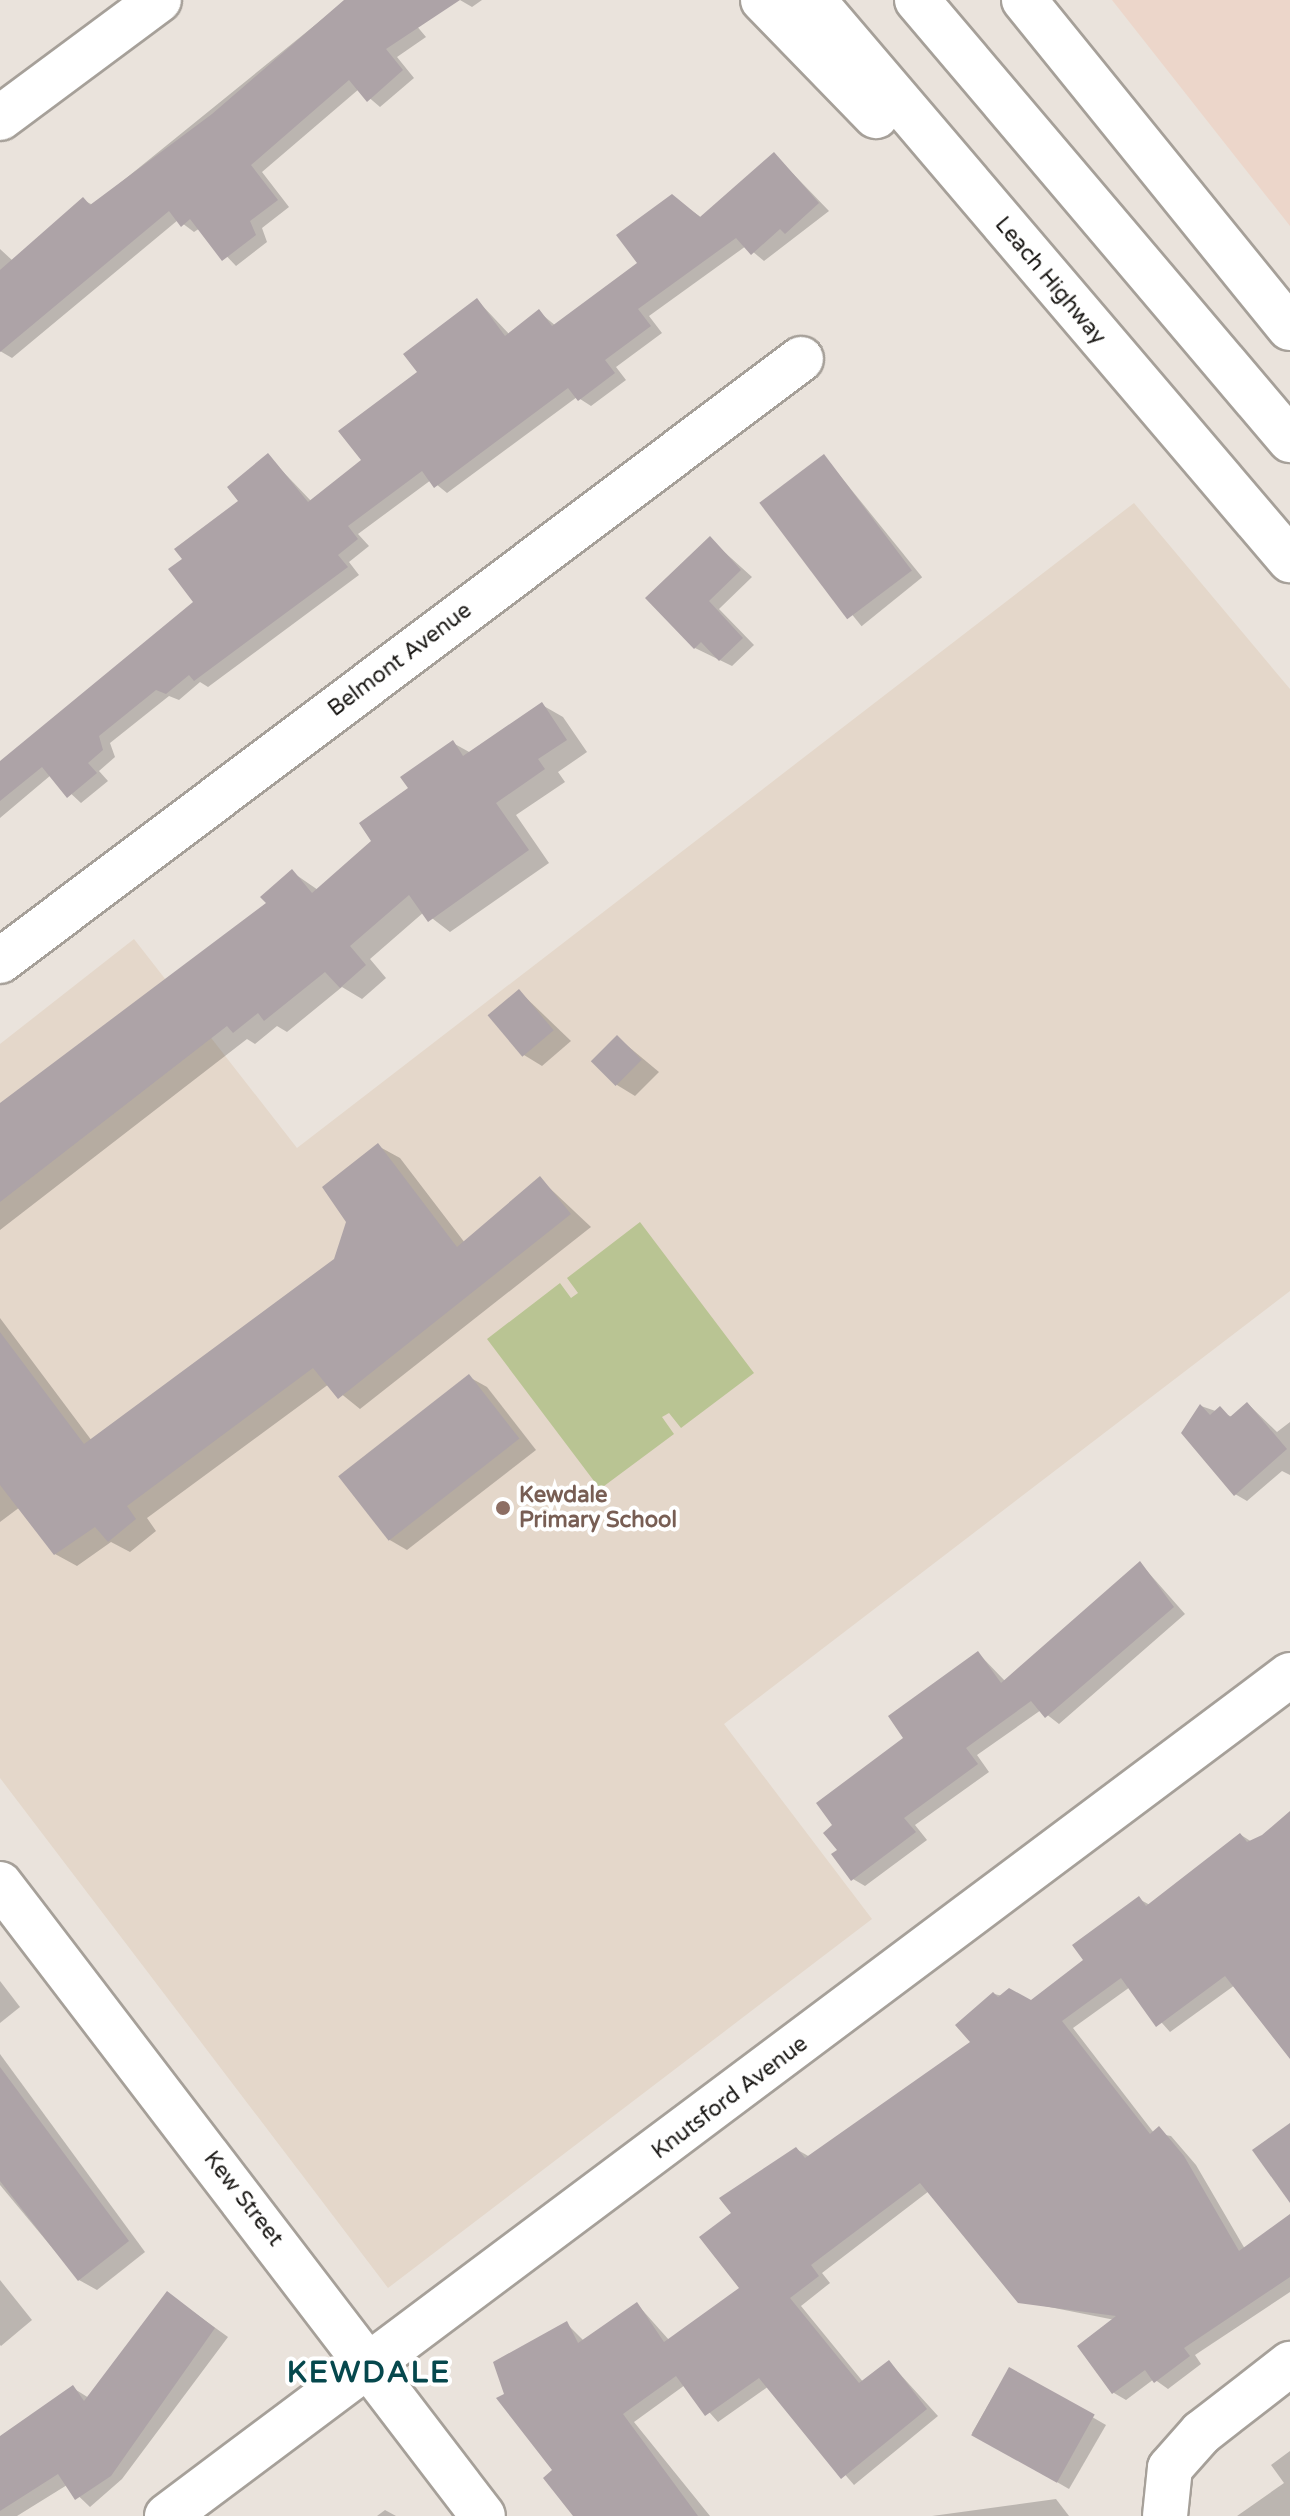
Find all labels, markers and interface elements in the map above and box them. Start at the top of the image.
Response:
street label: Leach Highway [989,212,1111,350]
street label: Belmont Avenue [323,598,477,722]
place label: Kewdale Primary School [519,1482,677,1534]
marker: Kewdale Primary School [494,1499,512,1517]
street label: Knutsford Avenue [647,2031,813,2165]
street label: Kew Street [198,2146,288,2252]
district label: KEWDALE [287,2355,451,2391]

